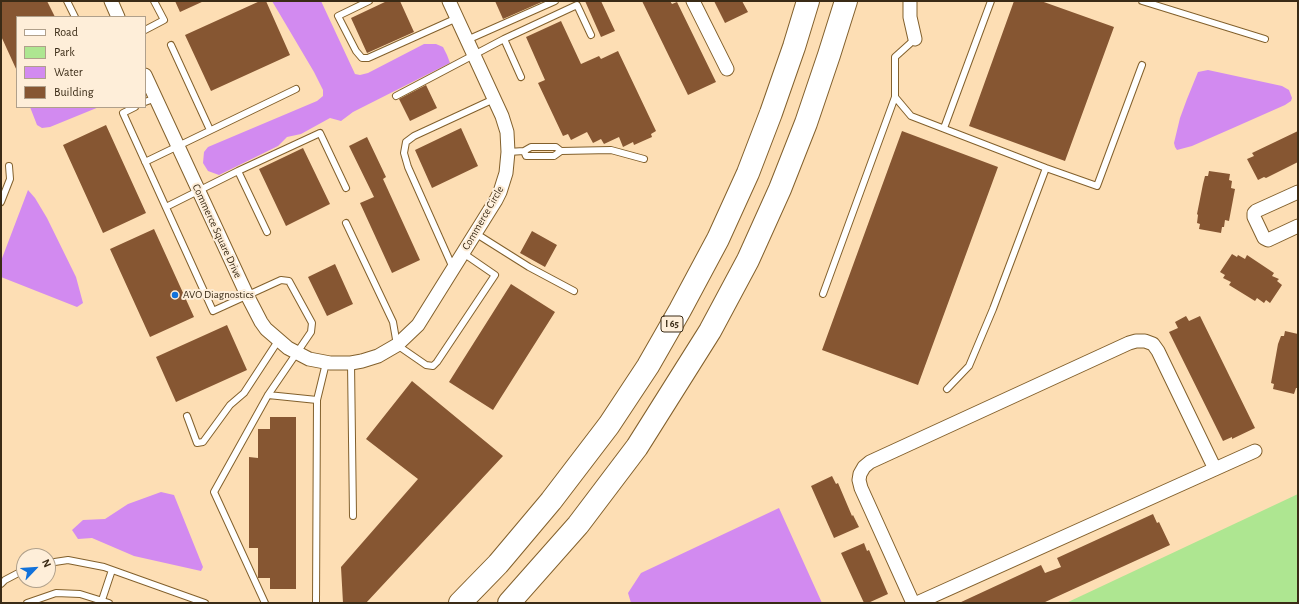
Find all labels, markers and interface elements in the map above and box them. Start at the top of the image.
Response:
legend [16,16,146,108]
text: Road [54,26,78,38]
text: Park [54,46,75,58]
text: Water [54,66,83,78]
text: Building [54,86,94,98]
street label: Commerce Square Drive [189,182,245,280]
street label: Commerce Circle [459,184,507,252]
place label: AVO Diagnostics [183,288,254,302]
marker: AVO Diagnostics [170,290,180,300]
road number: I 65 [661,316,683,332]
north arrow [16,548,56,588]
text: N [40,557,53,569]

